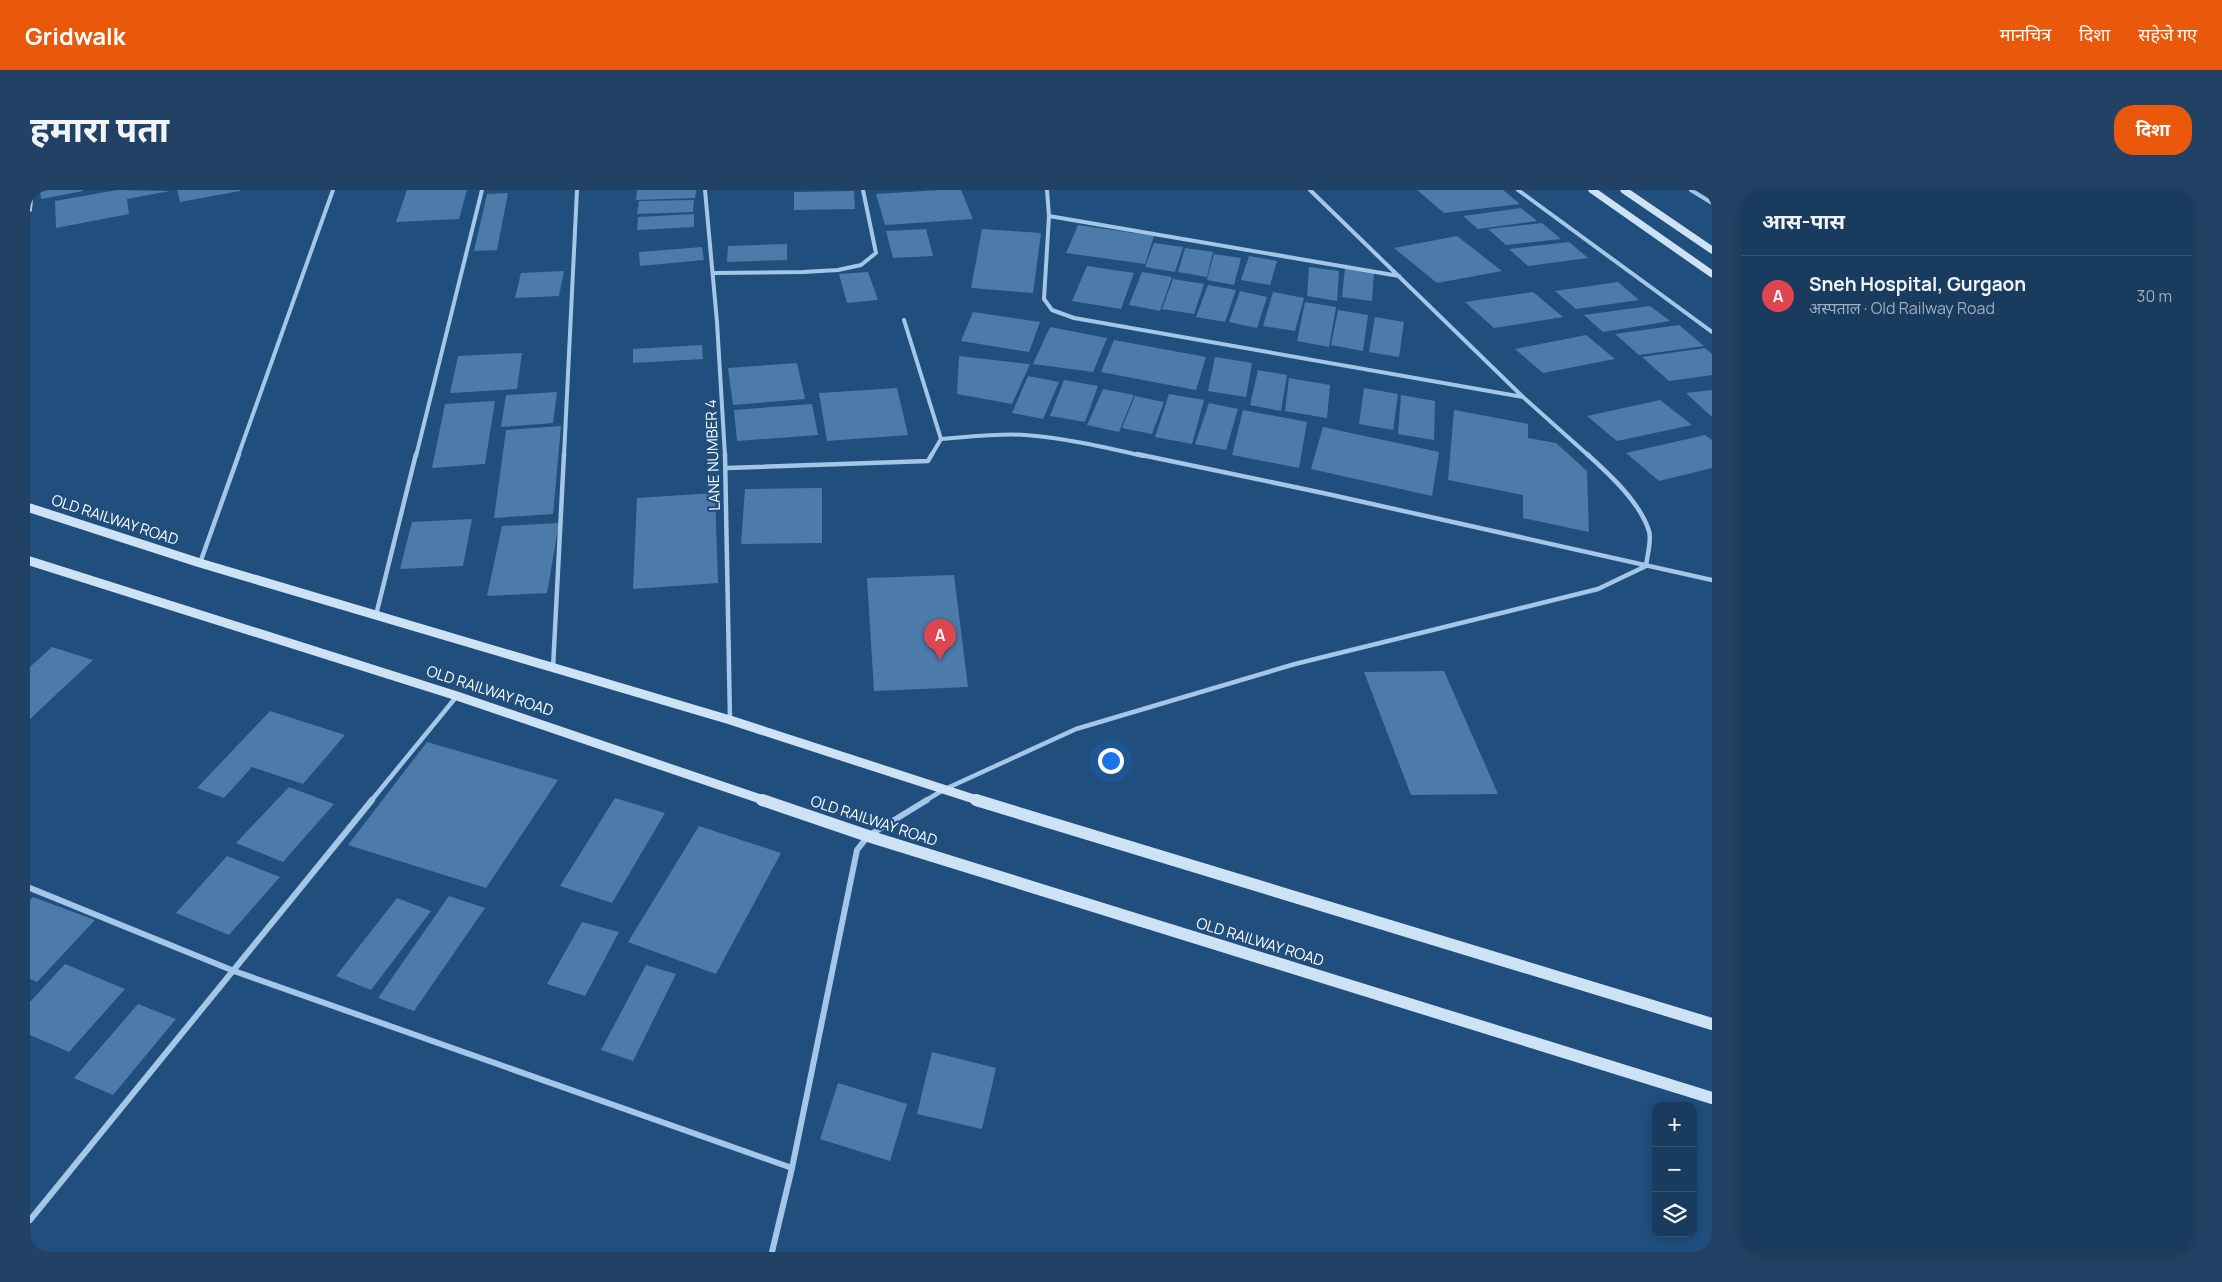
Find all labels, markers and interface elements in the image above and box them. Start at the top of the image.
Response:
text: Gridwalk [25,19,126,52]
text: मानचित्र [2000,22,2051,46]
text: दिशा [2079,22,2110,46]
text: सहेजे गए [2138,22,2197,46]
text: हमारा पता [30,105,169,153]
button: दिशा [2114,105,2192,155]
text: आस-पास [1762,207,1845,235]
text: Sneh Hospital, Gurgaon [1809,271,2026,297]
text: A [1773,285,1783,307]
text: 30 m [2137,285,2172,307]
text: अस्पताल · Old Railway Road [1809,297,1995,319]
street label: LANE NUMBER 4 [700,399,725,511]
street label: OLD RAILWAY ROAD [49,489,181,550]
pin: A [924,619,956,660]
street label: OLD RAILWAY ROAD [424,660,556,721]
your location [1098,748,1124,774]
street label: OLD RAILWAY ROAD [808,790,940,851]
street label: OLD RAILWAY ROAD [1194,912,1327,971]
map controls [1652,1102,1697,1237]
button: + [1652,1102,1697,1147]
button: − [1652,1147,1697,1192]
button: layers [1652,1192,1697,1237]

